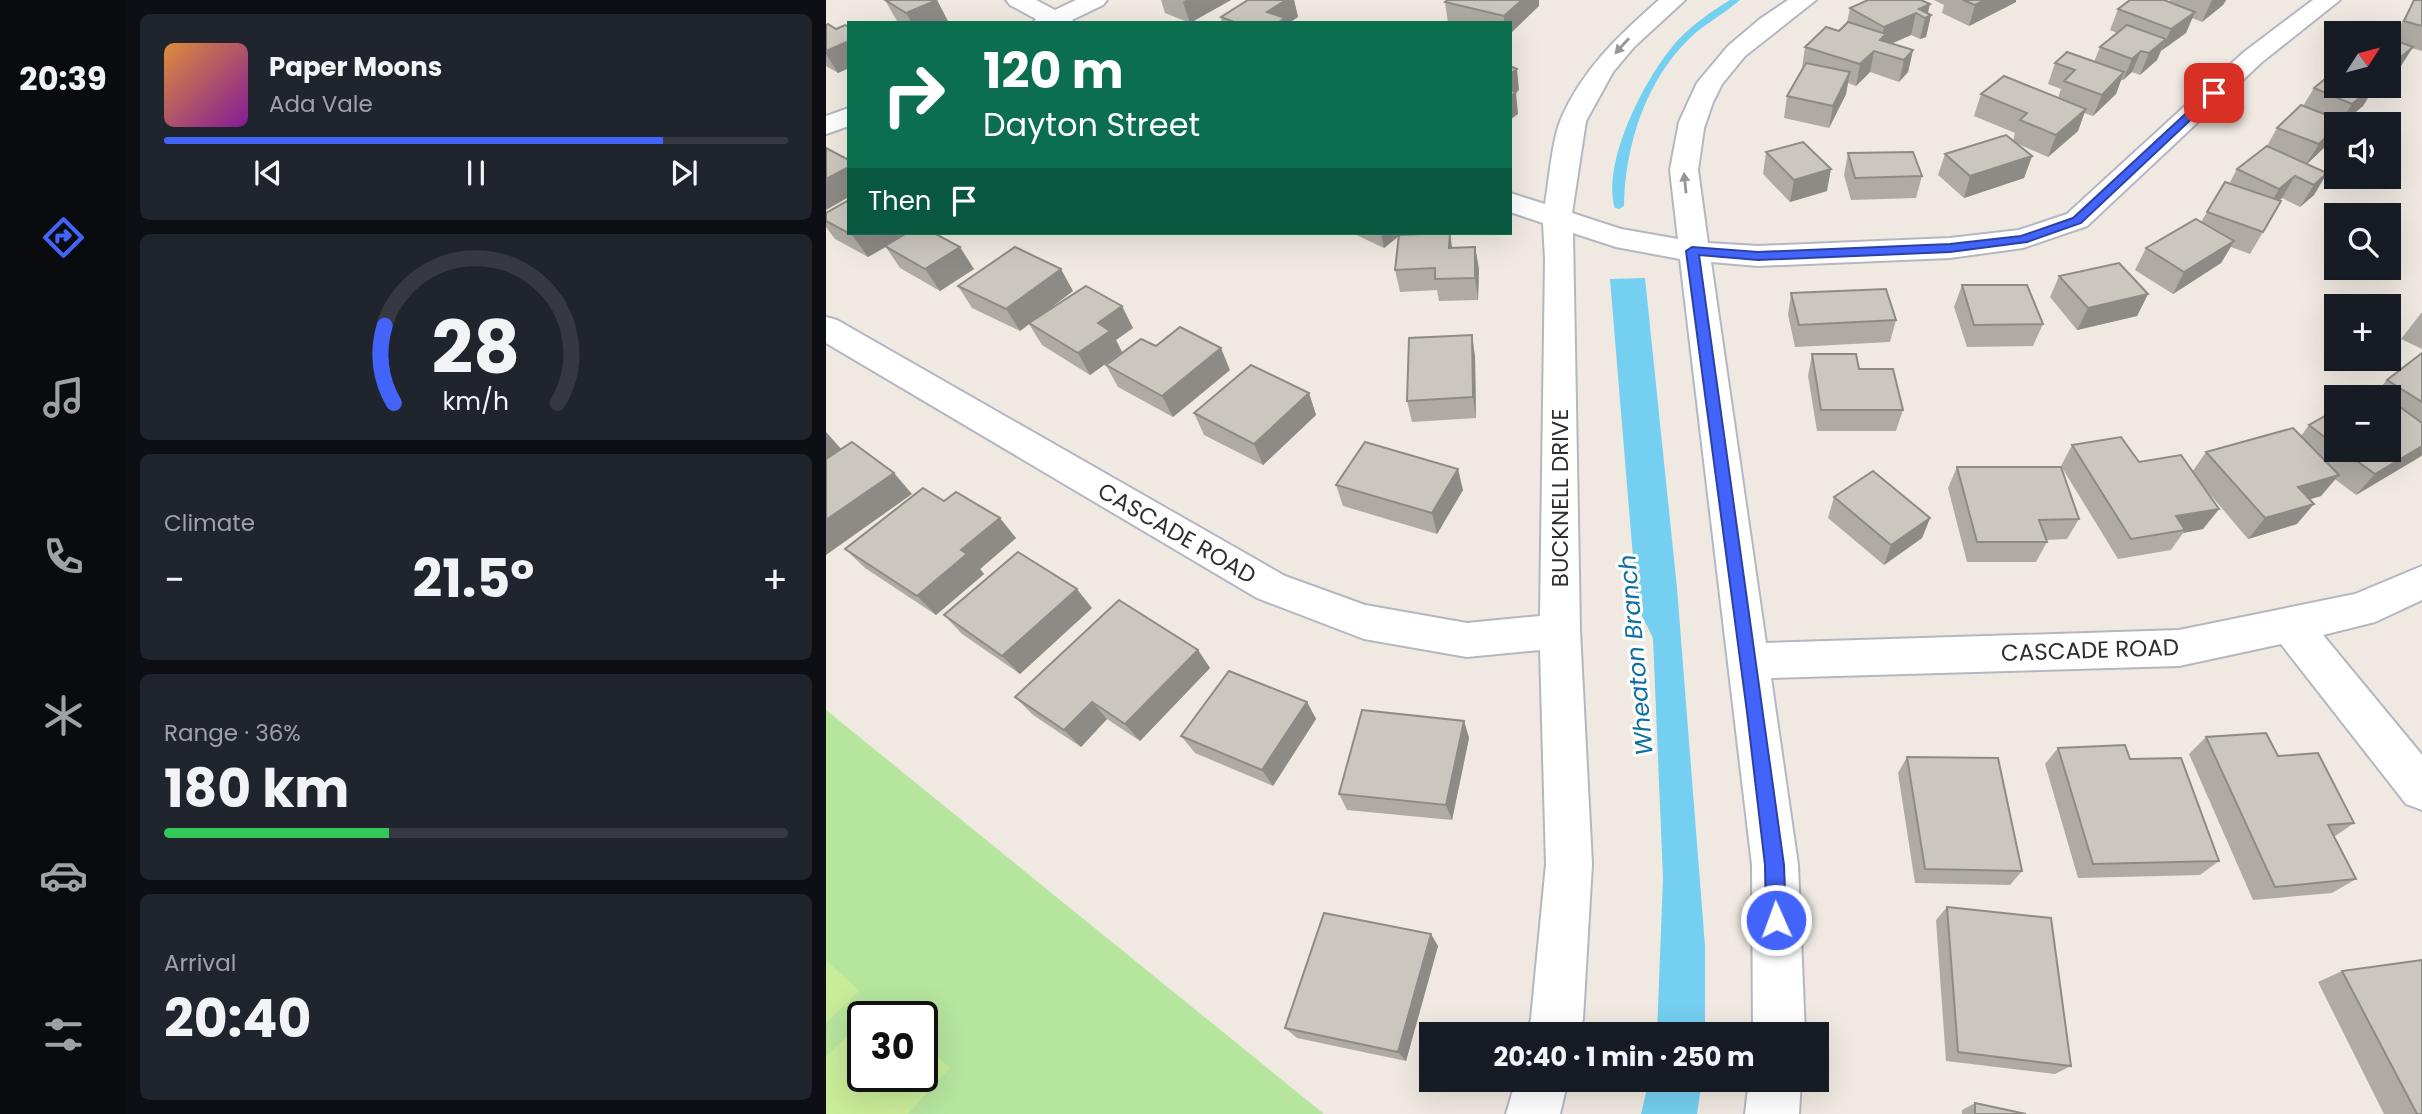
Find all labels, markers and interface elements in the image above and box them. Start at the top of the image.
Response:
north arrow [2324,21,2401,98]
map controls [2324,21,2401,462]
text: 120 m [983,37,1124,105]
one-way arrow [1615,37,1631,54]
text: Paper Moons [269,49,442,85]
icon: right [868,49,959,140]
text: 20:39 [19,56,107,101]
pin [2184,63,2244,123]
icon: arrive [2195,74,2233,112]
text: Ada Vale [269,88,373,120]
text: Dayton Street [983,102,1200,147]
button: sound [2324,112,2401,189]
icon: previous [249,154,287,192]
icon: pause [457,154,495,192]
icon: next [665,154,703,192]
one-way arrow [1679,172,1690,194]
icon: arrive [945,182,983,220]
text: Then [868,183,931,219]
button: search [2324,203,2401,280]
icon: directions [39,213,88,262]
button: + [2324,294,2401,371]
text: 28 [432,297,520,398]
icon: music [39,373,88,422]
text: km/h [443,384,509,419]
button: − [2324,385,2401,462]
street label: BUCKNELL DRIVE [1544,409,1576,587]
street label: CASCADE ROAD [1092,475,1262,591]
text: Climate [164,507,255,539]
icon: phone [39,532,88,581]
text: 21.5° [413,542,534,615]
text: − [164,553,185,606]
text: + [762,553,788,606]
water label: Wheaton Branch [1610,553,1661,757]
street label: CASCADE ROAD [2000,631,2180,669]
icon: climate [39,691,88,740]
text: Range · 36% [164,717,301,749]
text: 180 km [164,752,349,825]
icon: car [39,851,88,900]
position arrow [1739,883,1813,957]
text: Arrival [164,947,236,979]
text: 20:40 [164,982,311,1055]
speed limit sign: 30 [847,1001,938,1092]
icon: filters [39,1010,88,1059]
text: 20:40 · 1 min · 250 m [1493,1039,1755,1075]

